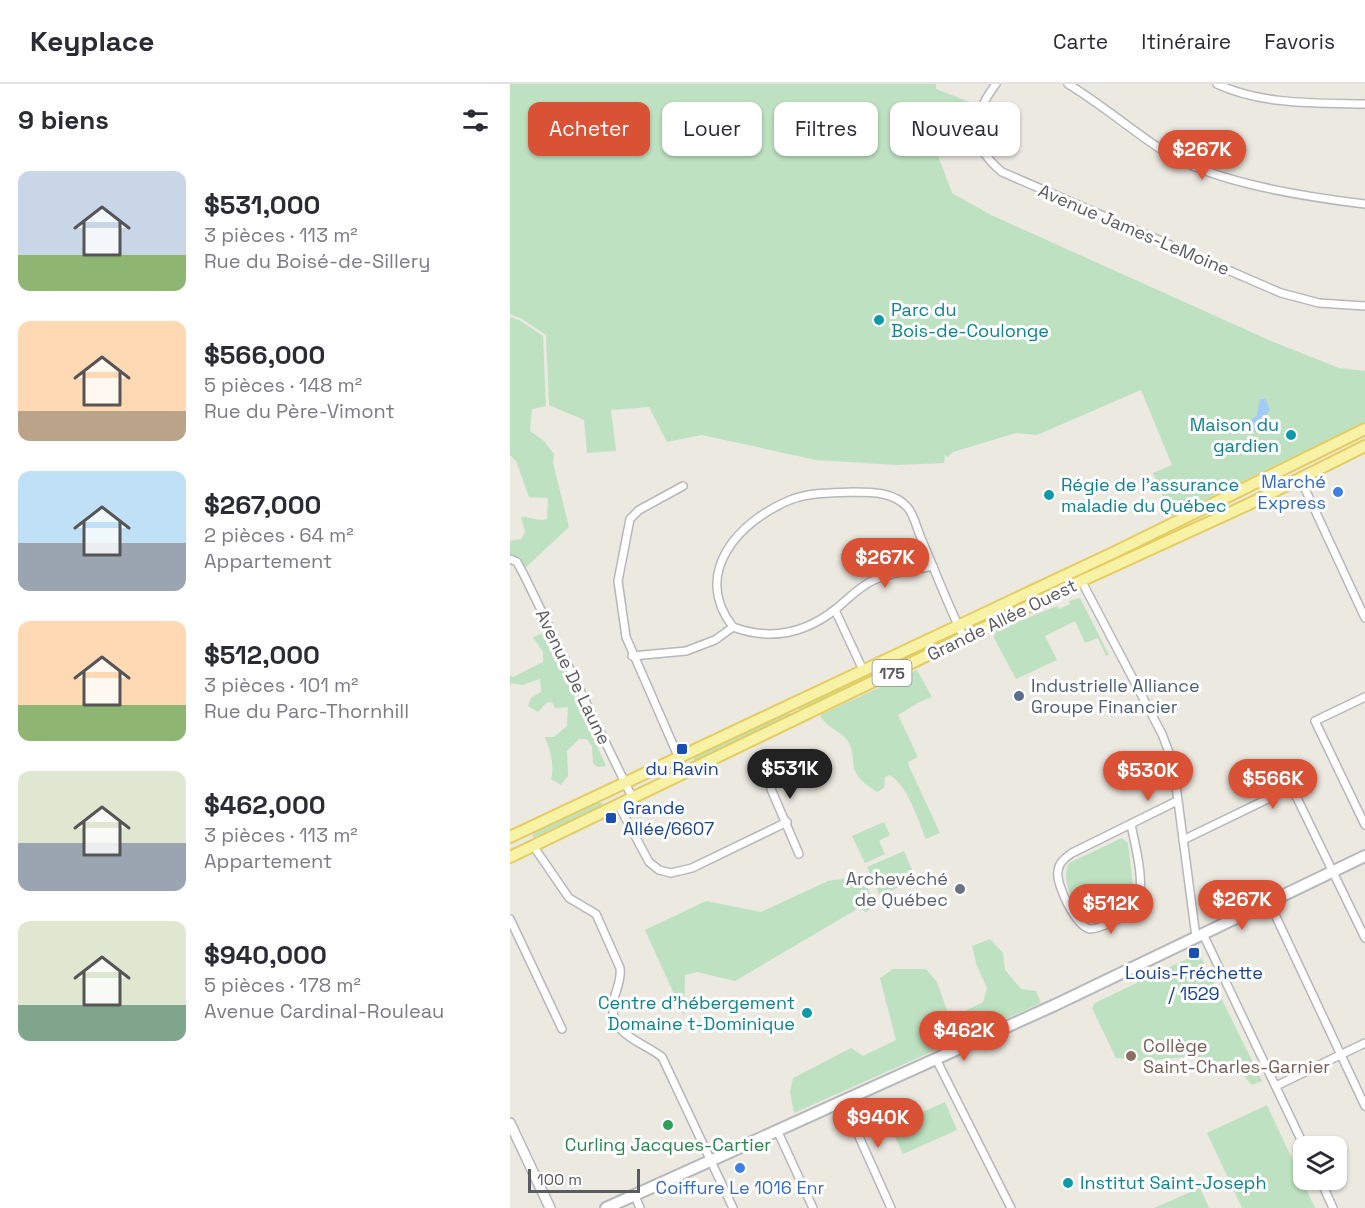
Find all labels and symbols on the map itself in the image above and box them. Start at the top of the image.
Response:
pin: $267K [1160,130,1244,181]
street label: Avenue James-LeMoine [1035,179,1233,280]
place label: Parc du Bois-de-Coulonge [891,298,1049,342]
marker: Parc du Bois-de-Coulonge [872,313,886,327]
place label: Maison du gardien [1190,413,1279,457]
marker: Maison du gardien [1284,428,1298,442]
place label: Marché Express [1258,470,1326,514]
place label: Régie de l'assurance maladie du Québec [1061,473,1239,517]
marker: Marché Express [1331,485,1345,499]
marker: Régie de l'assurance maladie du Québec [1042,488,1056,502]
pin: $267K [843,538,927,589]
street label: Grande Allée Ouest [923,573,1080,666]
street label: Avenue De Laune [531,605,616,748]
road number: 175 [872,660,911,686]
place label: Industrielle Alliance Groupe Financier [1031,674,1200,718]
marker: Industrielle Alliance Groupe Financier [1012,689,1026,703]
marker: du Ravin [675,742,689,756]
pin: $531K [748,749,832,800]
pin: $530K [1106,751,1190,802]
place label: du Ravin [645,757,719,780]
pin: $566K [1231,759,1315,810]
place label: Grande Allée/6607 [623,796,714,840]
marker: Grande Allée/6607 [604,811,618,825]
place label: Archevéché de Québec [846,867,948,911]
pin: $267K [1200,880,1284,931]
marker: Archevéché de Québec [953,882,967,896]
pin: $512K [1069,884,1153,935]
marker: Louis-Fréchette / 1529 [1187,946,1201,960]
place label: Louis-Fréchette / 1529 [1125,961,1263,1005]
place label: Centre d'hébergement Domaine t-Dominique [598,991,795,1035]
marker: Centre d'hébergement Domaine t-Dominique [800,1006,814,1020]
pin: $462K [922,1011,1006,1062]
place label: Collège Saint-Charles-Garnier [1143,1034,1330,1078]
marker: Collège Saint-Charles-Garnier [1124,1049,1138,1063]
pin: $940K [836,1098,920,1149]
marker: Curling Jacques-Cartier [661,1118,675,1132]
place label: Curling Jacques-Cartier [565,1133,771,1156]
marker: Coiffure Le 1016 Enr [733,1161,747,1175]
scale bar [528,1166,640,1194]
place label: Institut Saint-Joseph [1080,1171,1266,1194]
place label: Coiffure Le 1016 Enr [656,1176,825,1199]
marker: Institut Saint-Joseph [1061,1176,1075,1190]

